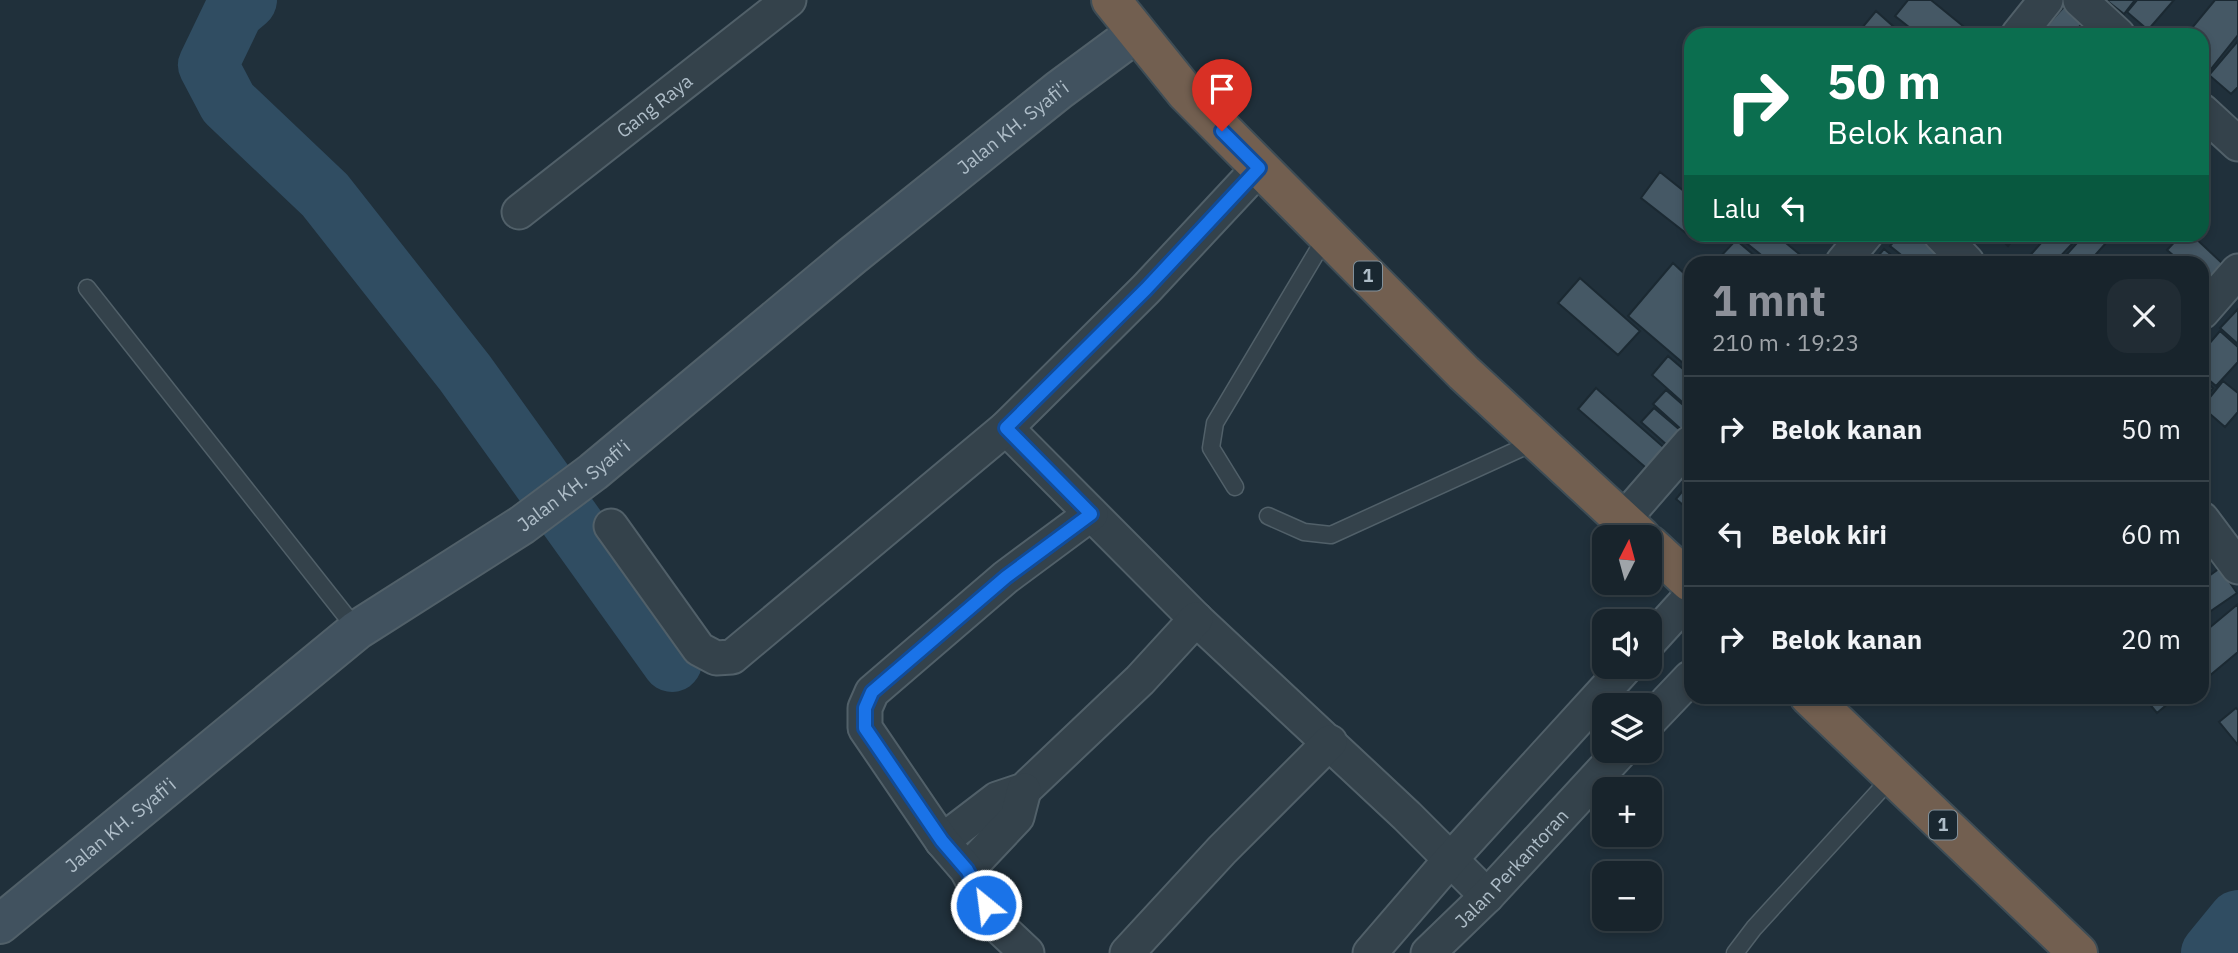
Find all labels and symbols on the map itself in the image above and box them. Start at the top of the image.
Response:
pin [1192,59,1252,131]
street label: Gang Raya [611,69,697,143]
street label: Jalan KH. Syafi'i [952,75,1073,179]
road number: 1 [1354,262,1382,290]
street label: Jalan KH. Syafi'i [512,434,635,536]
north arrow [1592,525,1662,595]
street label: Jalan KH. Syafi'i [60,772,181,877]
street label: Jalan Perkantoran [1450,804,1573,933]
road number: 1 [1929,810,1957,840]
position arrow [949,868,1023,942]

